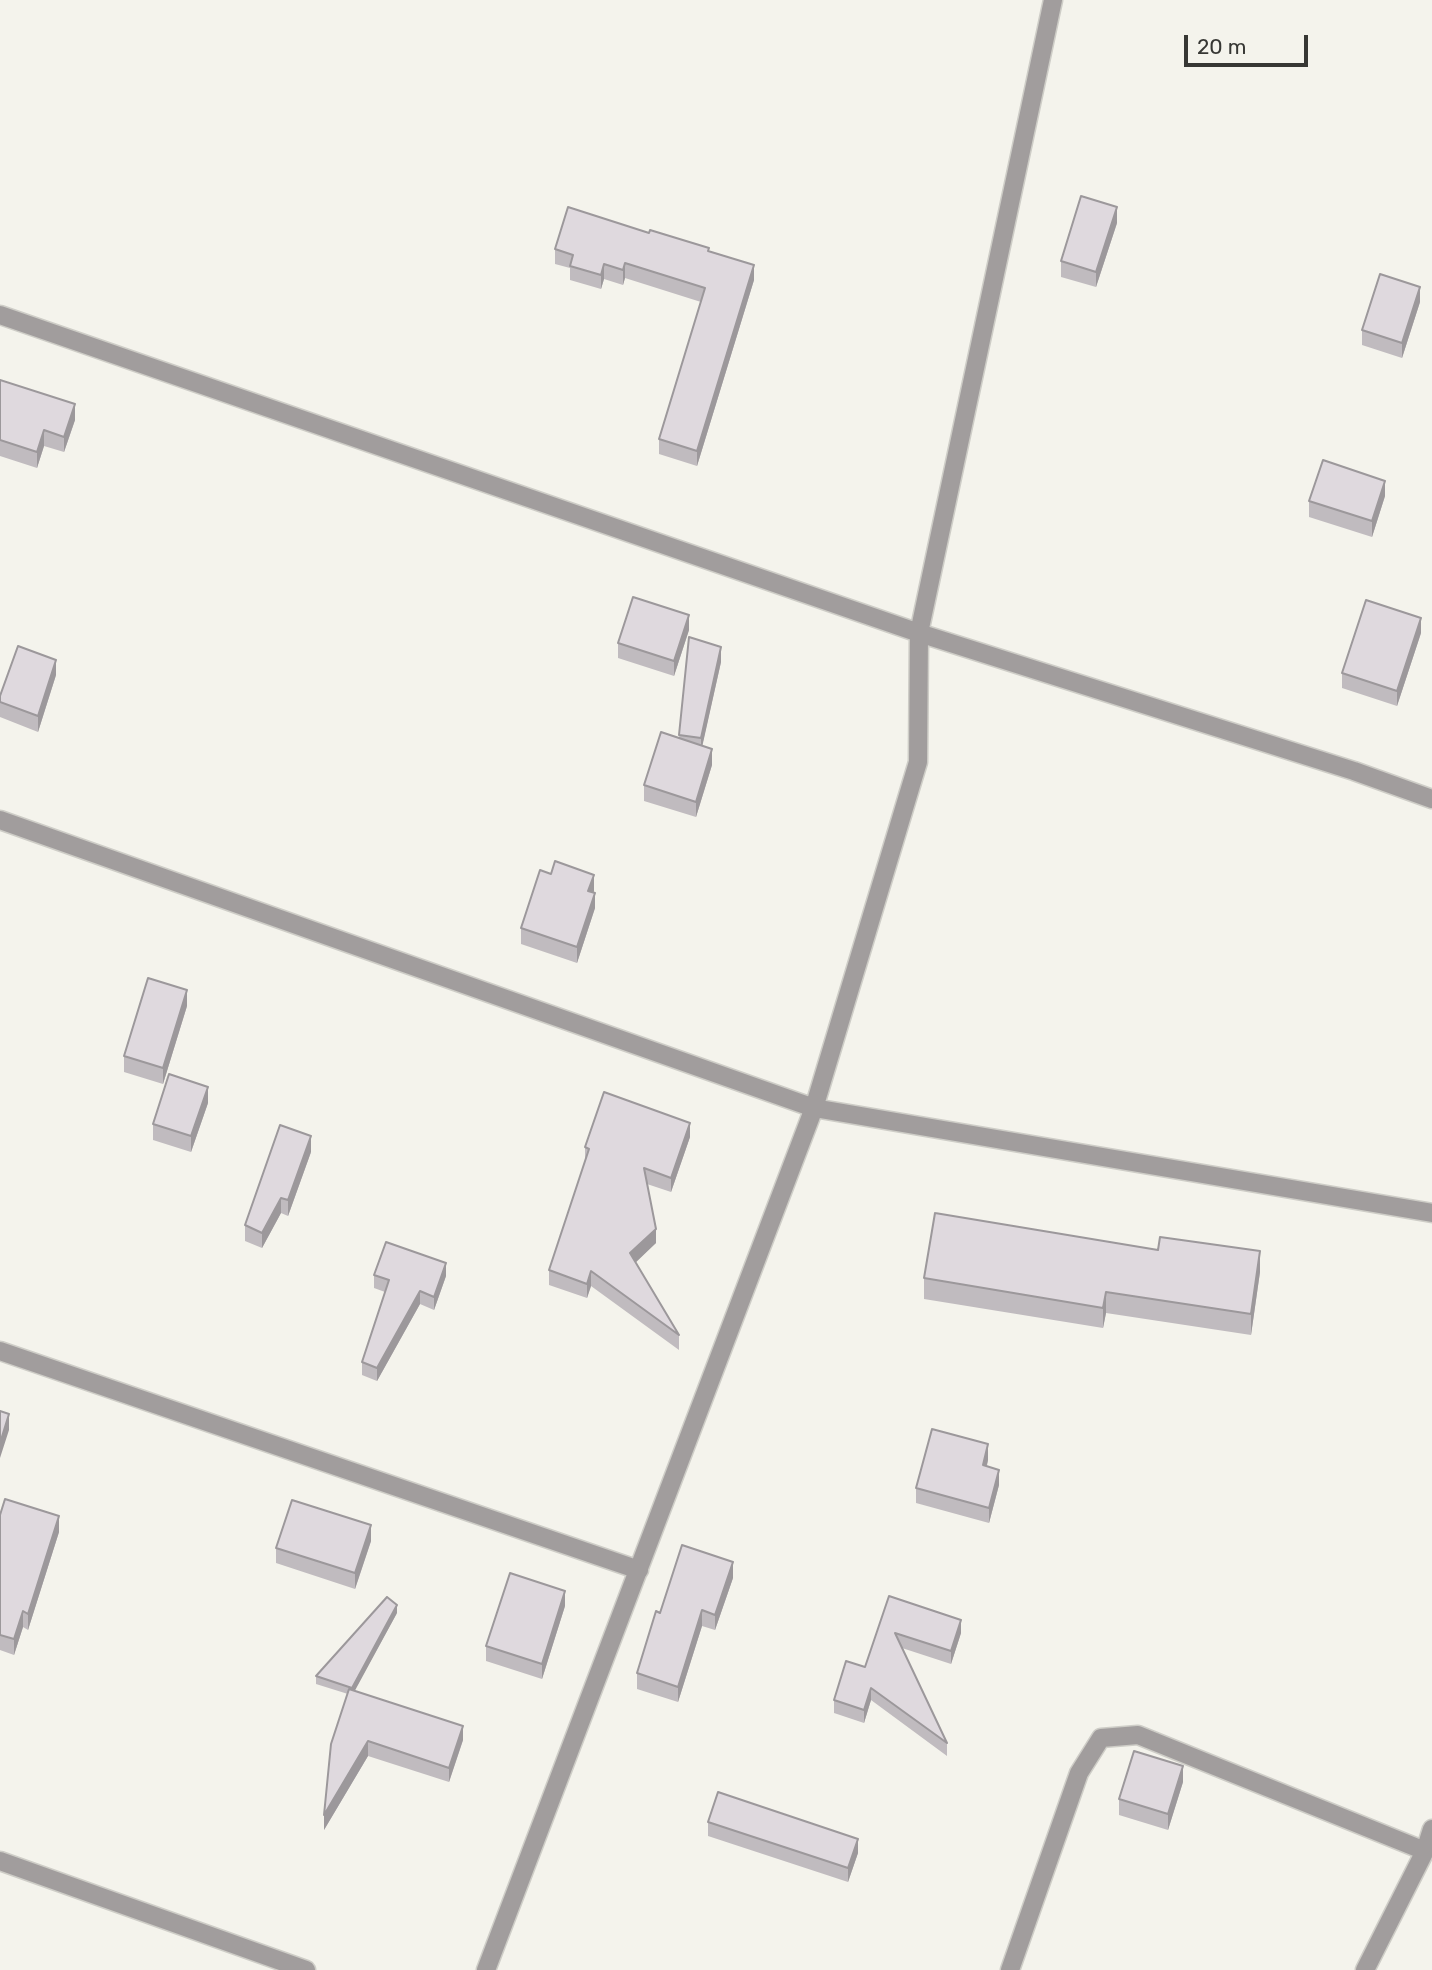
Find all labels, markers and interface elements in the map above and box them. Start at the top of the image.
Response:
scale bar [1187,21,1311,65]
text: 20 m [1197,34,1246,59]

